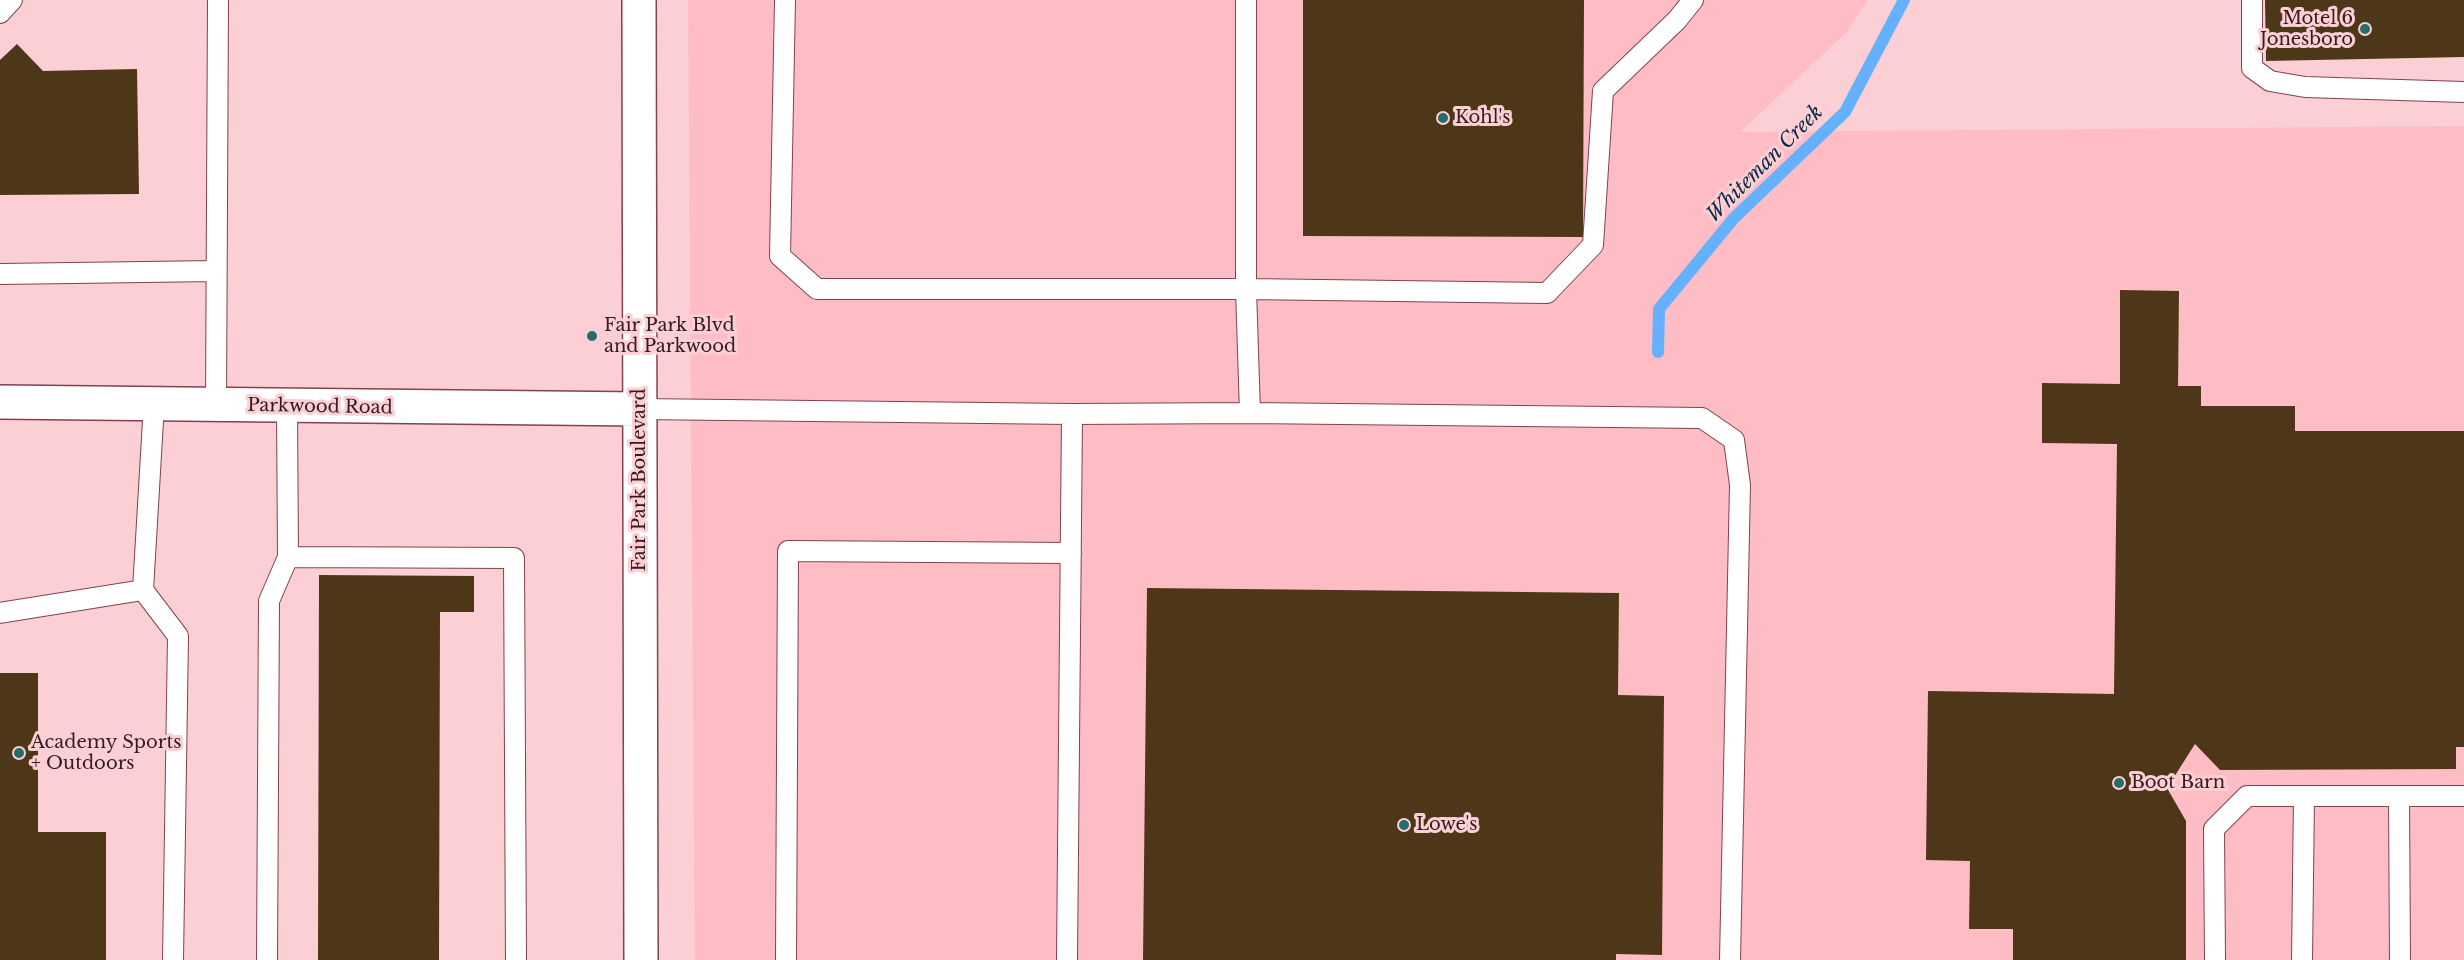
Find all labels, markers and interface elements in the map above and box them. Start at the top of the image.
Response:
place label: Motel 6 Jonesboro [2260,8,2353,50]
marker: Motel 6 Jonesboro [2358,22,2372,36]
water label: Whiteman Creek [1702,101,1828,227]
place label: Kohl's [1455,107,1510,129]
marker: Kohl's [1436,111,1450,125]
place label: Fair Park Blvd and Parkwood [604,315,736,358]
marker: Fair Park Blvd and Parkwood [585,329,599,343]
street label: Fair Park Boulevard [629,388,651,572]
street label: Parkwood Road [247,395,393,419]
place label: Academy Sports + Outdoors [31,732,181,774]
marker: Academy Sports + Outdoors [12,746,26,760]
place label: Boot Barn [2131,772,2225,794]
marker: Boot Barn [2112,776,2126,790]
place label: Lowe's [1416,814,1477,836]
marker: Lowe's [1397,818,1411,832]

